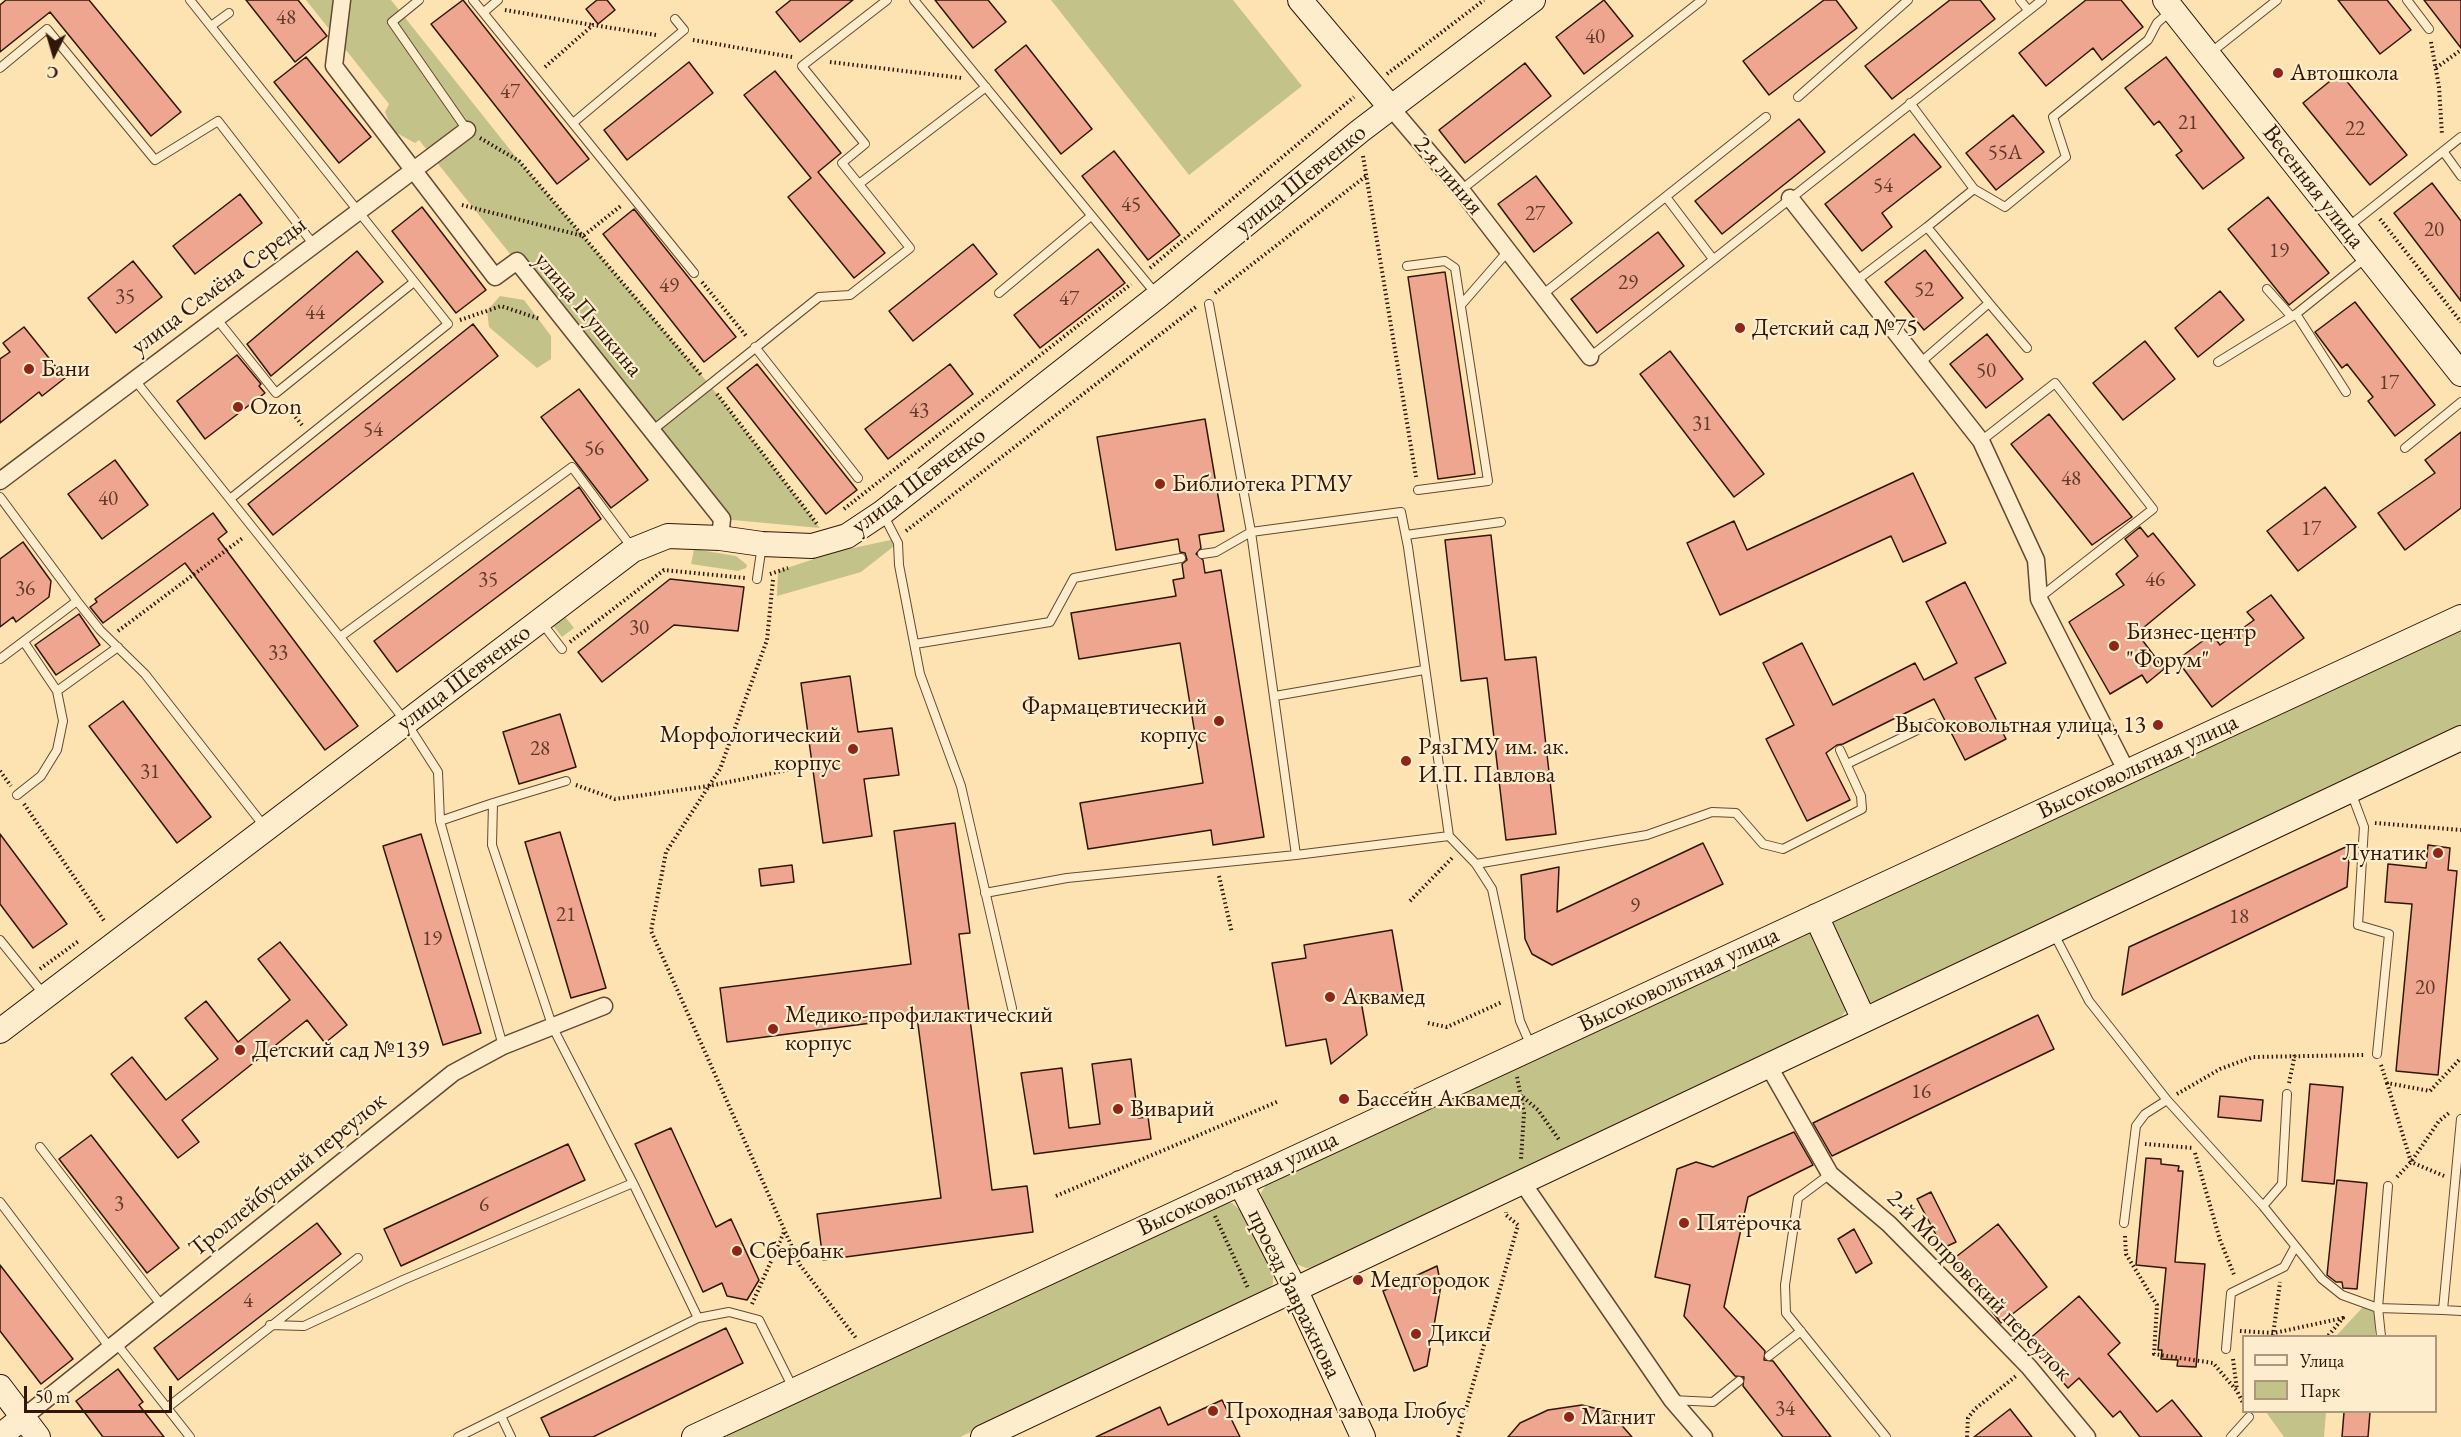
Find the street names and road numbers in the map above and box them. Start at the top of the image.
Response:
street label: улица Шевченко [1230,118,1372,242]
street label: Весенняя улица [2256,119,2370,255]
street label: 2-я линия [1407,131,1489,221]
street label: улица Семёна Середы [126,211,312,361]
street label: улица Пушкина [527,247,649,383]
street label: улица Шевченко [846,421,992,541]
street label: улица Шевченко [391,618,537,738]
street label: Высоковольтная улица [2033,708,2243,826]
street label: Высоковольтная улица [1574,921,1784,1039]
street label: Троллейбусный переулок [184,1087,392,1263]
street label: Высоковольтная улица [1133,1125,1343,1243]
street label: 2-й Мопровский переулок [1880,1185,2078,1387]
street label: проезд Завражнова [1241,1205,1347,1383]

